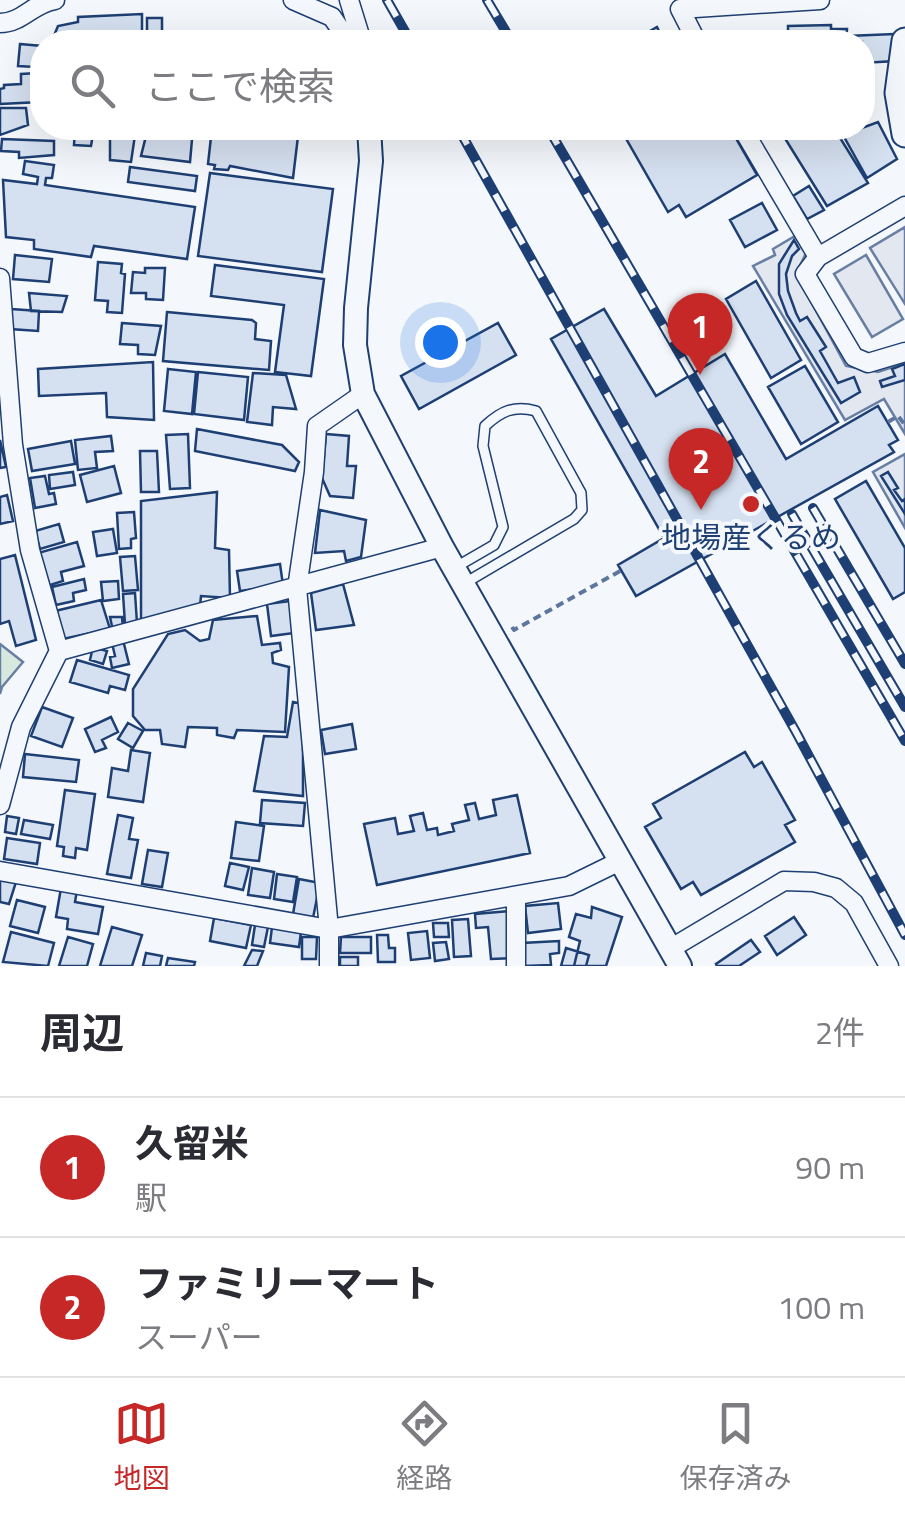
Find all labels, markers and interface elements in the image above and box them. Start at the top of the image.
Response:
search box [30,30,875,140]
text: ここで検索 [145,57,335,115]
icon: search [65,58,120,113]
pin: 1 [668,292,732,375]
your location [415,317,466,368]
pin: 2 [668,428,734,510]
marker: 地場産くるめ [740,493,762,515]
place label: 地場産くるめ [661,514,841,560]
text: 周辺 [40,1000,124,1064]
text: 2件 [815,1008,865,1056]
text: 久留米 [135,1114,249,1172]
text: 1 [64,1143,81,1191]
text: 90 m [795,1143,865,1191]
text: 駅 [135,1173,167,1221]
text: ファミリーマート [135,1254,439,1312]
text: 2 [64,1283,81,1331]
text: 100 m [777,1283,865,1331]
text: スーパー [135,1313,263,1361]
tab: 地図 [113,1396,170,1499]
tab: 経路 [396,1396,453,1499]
tab: 保存済み [679,1396,792,1499]

